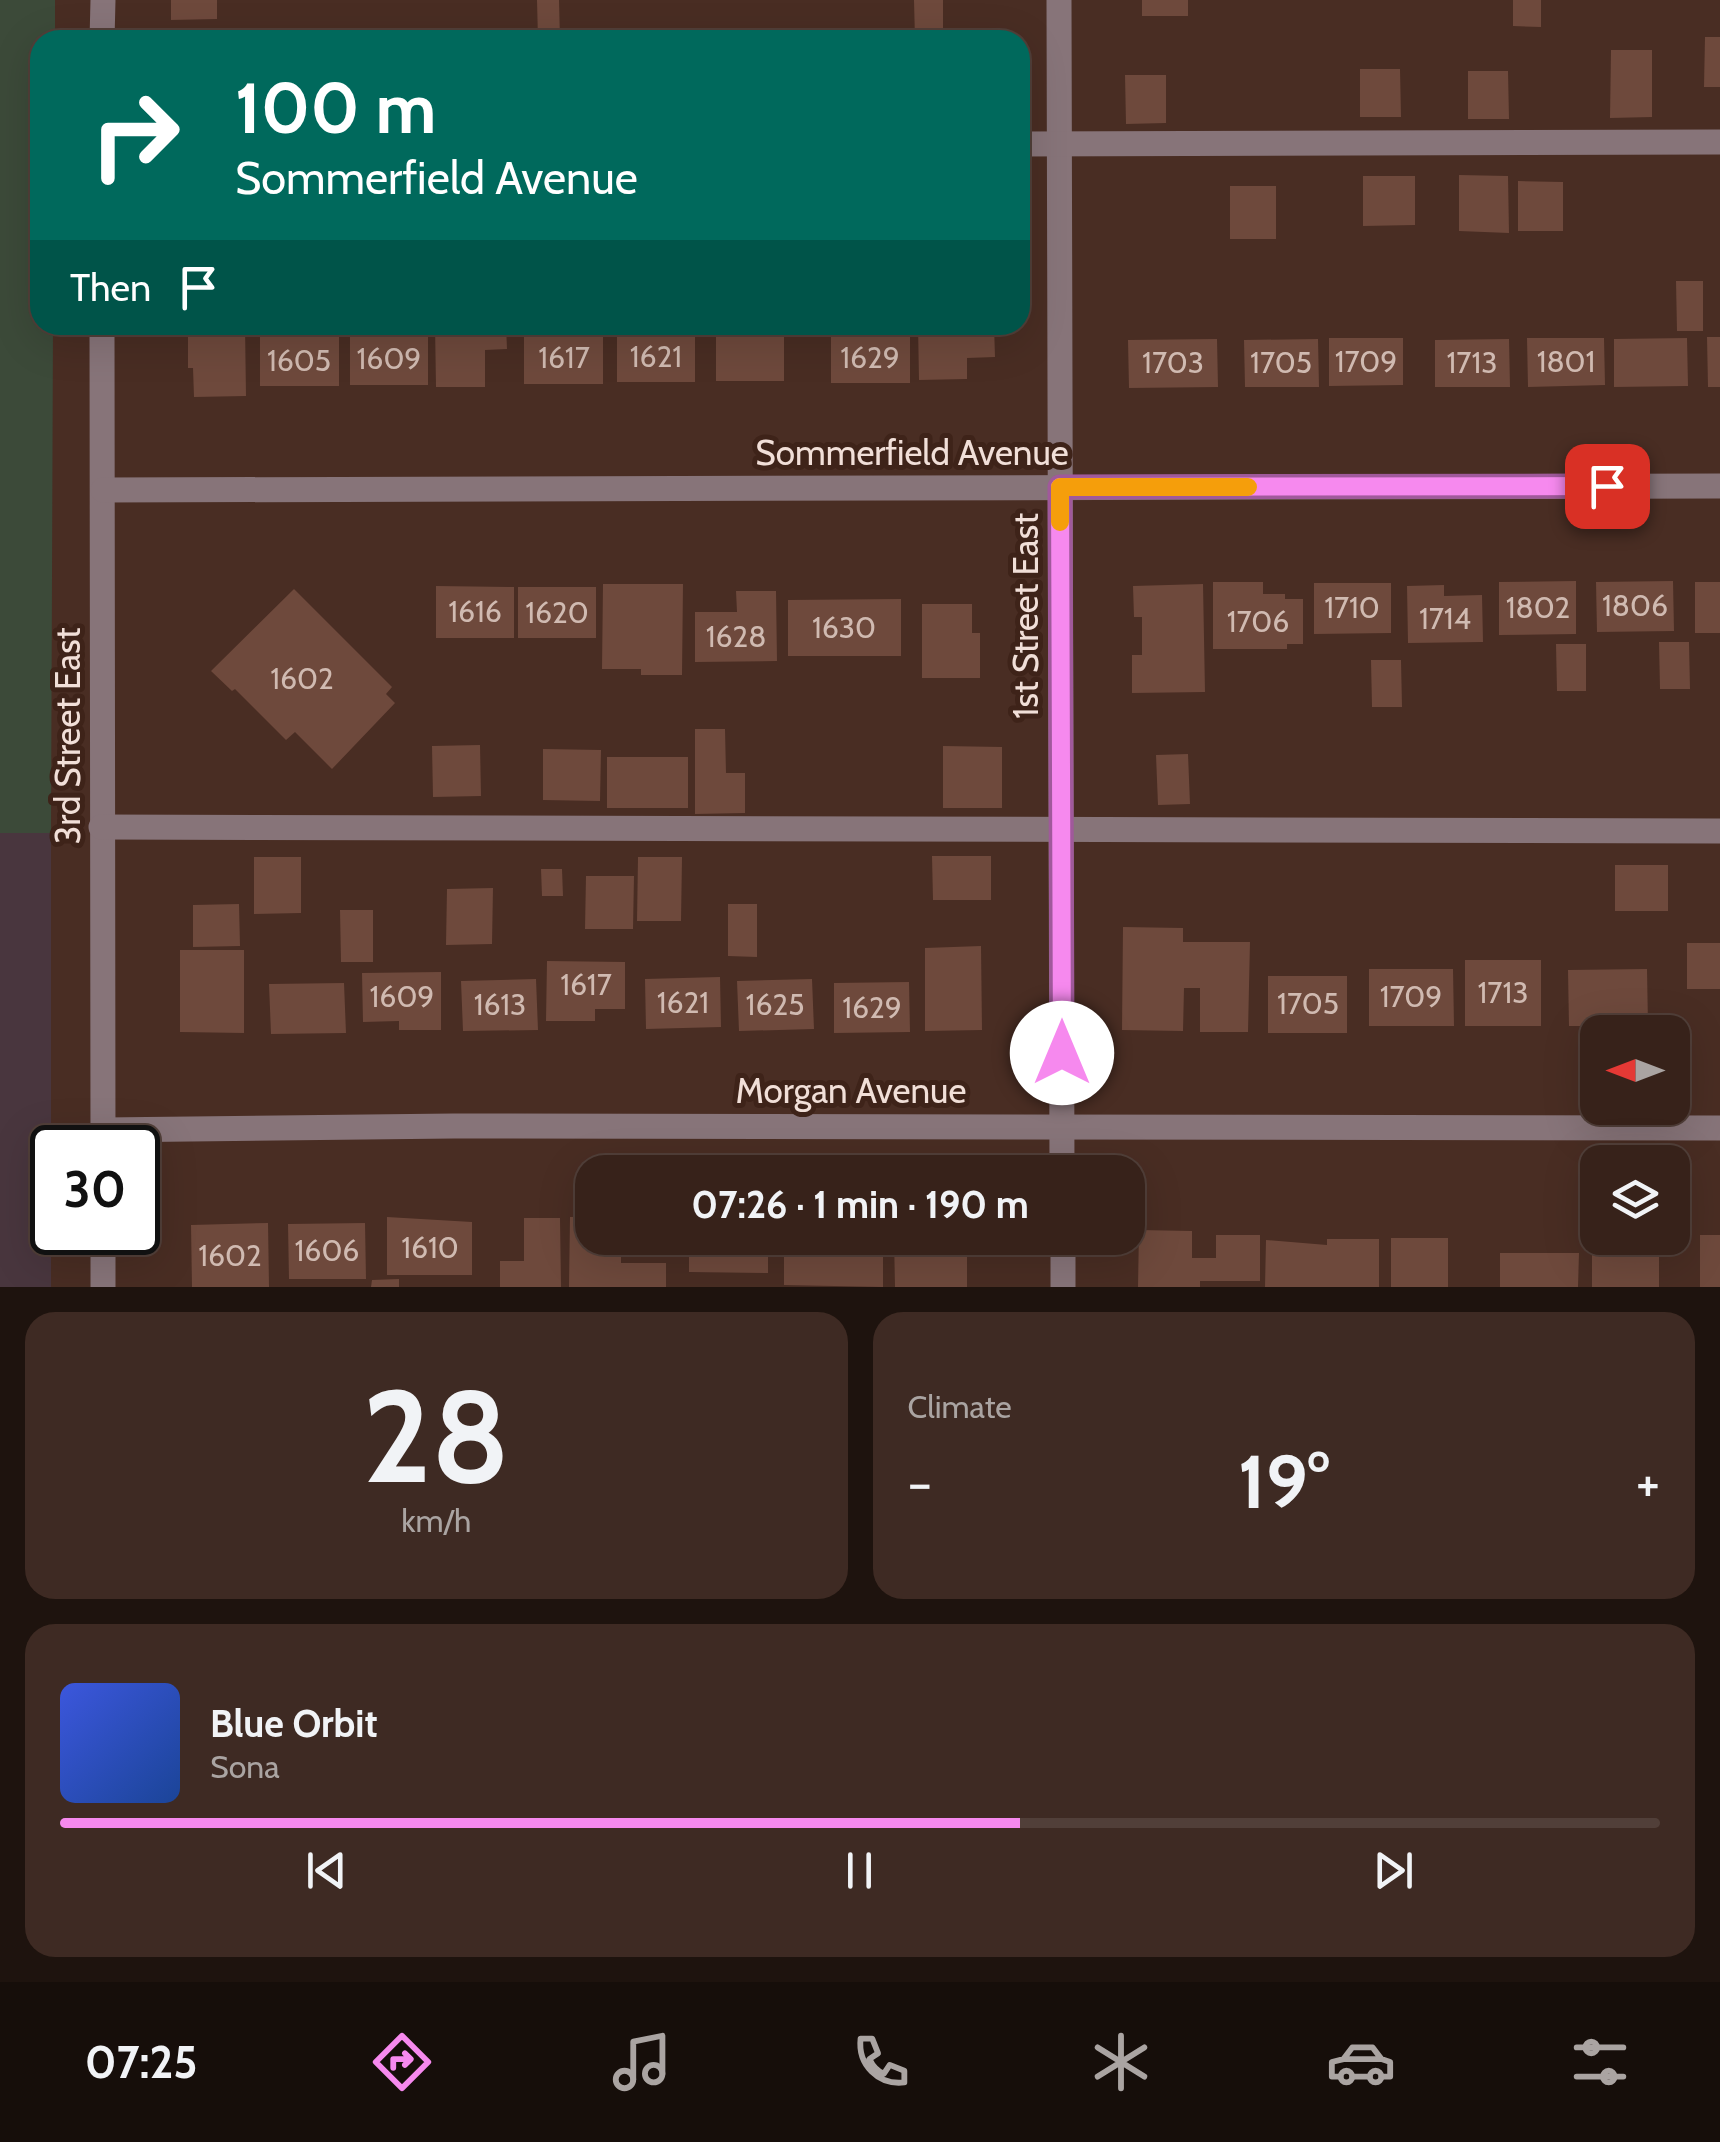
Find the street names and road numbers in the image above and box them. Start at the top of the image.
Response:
street label: Sommerfield Avenue [755,431,1069,474]
street label: 1st Street East [1004,513,1047,719]
street label: 3rd Street East [46,627,89,845]
street label: Morgan Avenue [736,1069,966,1112]

